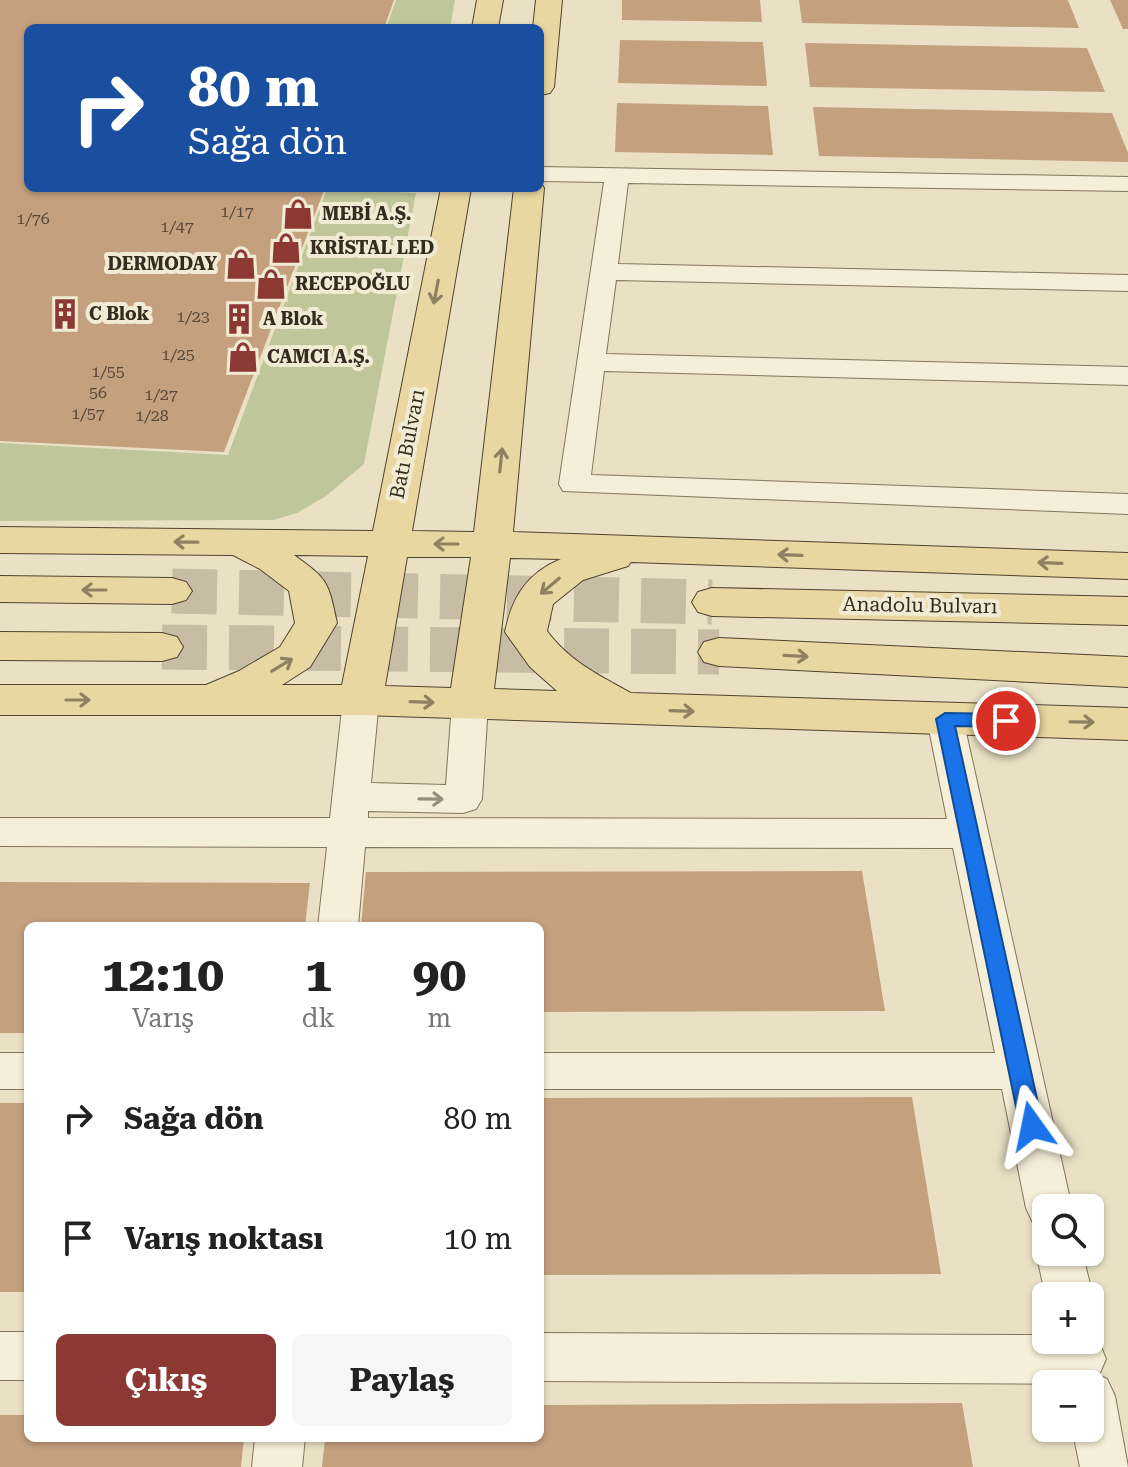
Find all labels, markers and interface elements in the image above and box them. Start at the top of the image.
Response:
text: 80 m [188,54,319,120]
icon: right [56,56,160,160]
text: Sağa dön [188,121,347,163]
shop icon: MEBİ A.Ş. [281,197,315,231]
house number: 1/17 [220,202,254,221]
place label: MEBİ A.Ş. [322,202,411,224]
house number: 1/76 [16,209,50,228]
house number: 1/47 [160,217,194,236]
shop icon: KRİSTAL LED [269,231,303,265]
place label: KRİSTAL LED [310,236,434,258]
shop icon: DERMODAY [224,247,258,281]
place label: DERMODAY [107,253,218,274]
shop icon: RECEPOĞLU [254,267,288,301]
place label: RECEPOĞLU [295,272,411,294]
one-way arrow [428,279,443,304]
building icon: C Blok [48,297,82,331]
building icon: A Blok [222,302,256,336]
place label: C Blok [89,303,150,324]
house number: 1/23 [176,307,210,326]
place label: A Blok [263,308,324,329]
shop icon: CAMCI A.Ş. [226,340,260,374]
house number: 1/25 [161,345,195,364]
place label: CAMCI A.Ş. [267,346,370,367]
house number: 1/55 [91,362,125,381]
house number: 56 [89,383,107,402]
house number: 1/27 [144,385,178,404]
street label: Batı Bulvarı [385,387,429,501]
house number: 1/57 [71,404,105,423]
house number: 1/28 [135,406,169,425]
one-way arrow [494,447,509,474]
one-way arrow [173,534,200,550]
one-way arrow [433,537,460,552]
one-way arrow [777,547,804,562]
one-way arrow [1037,556,1064,571]
one-way arrow [539,576,560,594]
one-way arrow [81,582,108,598]
street label: Anadolu Bulvarı [842,592,998,618]
one-way arrow [782,648,809,663]
one-way arrow [270,657,293,673]
pin [972,687,1040,755]
one-way arrow [64,692,91,708]
one-way arrow [408,694,435,709]
icon: arrive [984,699,1028,743]
one-way arrow [668,703,695,718]
one-way arrow [1068,715,1095,730]
one-way arrow [417,791,444,806]
text: 12:10 [102,947,224,1003]
text: 1 [305,947,332,1003]
text: 90 [413,947,466,1003]
text: Varış [132,1003,194,1033]
text: dk [302,1003,335,1033]
text: m [428,1003,451,1033]
position arrow [990,1084,1074,1168]
icon: right [56,1096,100,1140]
text: Sağa dön [124,1101,264,1136]
text: 80 m [443,1101,512,1136]
map controls [1032,1194,1104,1442]
button: search [1032,1194,1104,1266]
icon: arrive [56,1216,100,1260]
text: Varış noktası [124,1221,324,1256]
text: 10 m [443,1221,512,1256]
button: + [1032,1282,1104,1354]
button: Çıkış [56,1334,276,1426]
button: Paylaş [292,1334,512,1426]
button: − [1032,1370,1104,1442]

